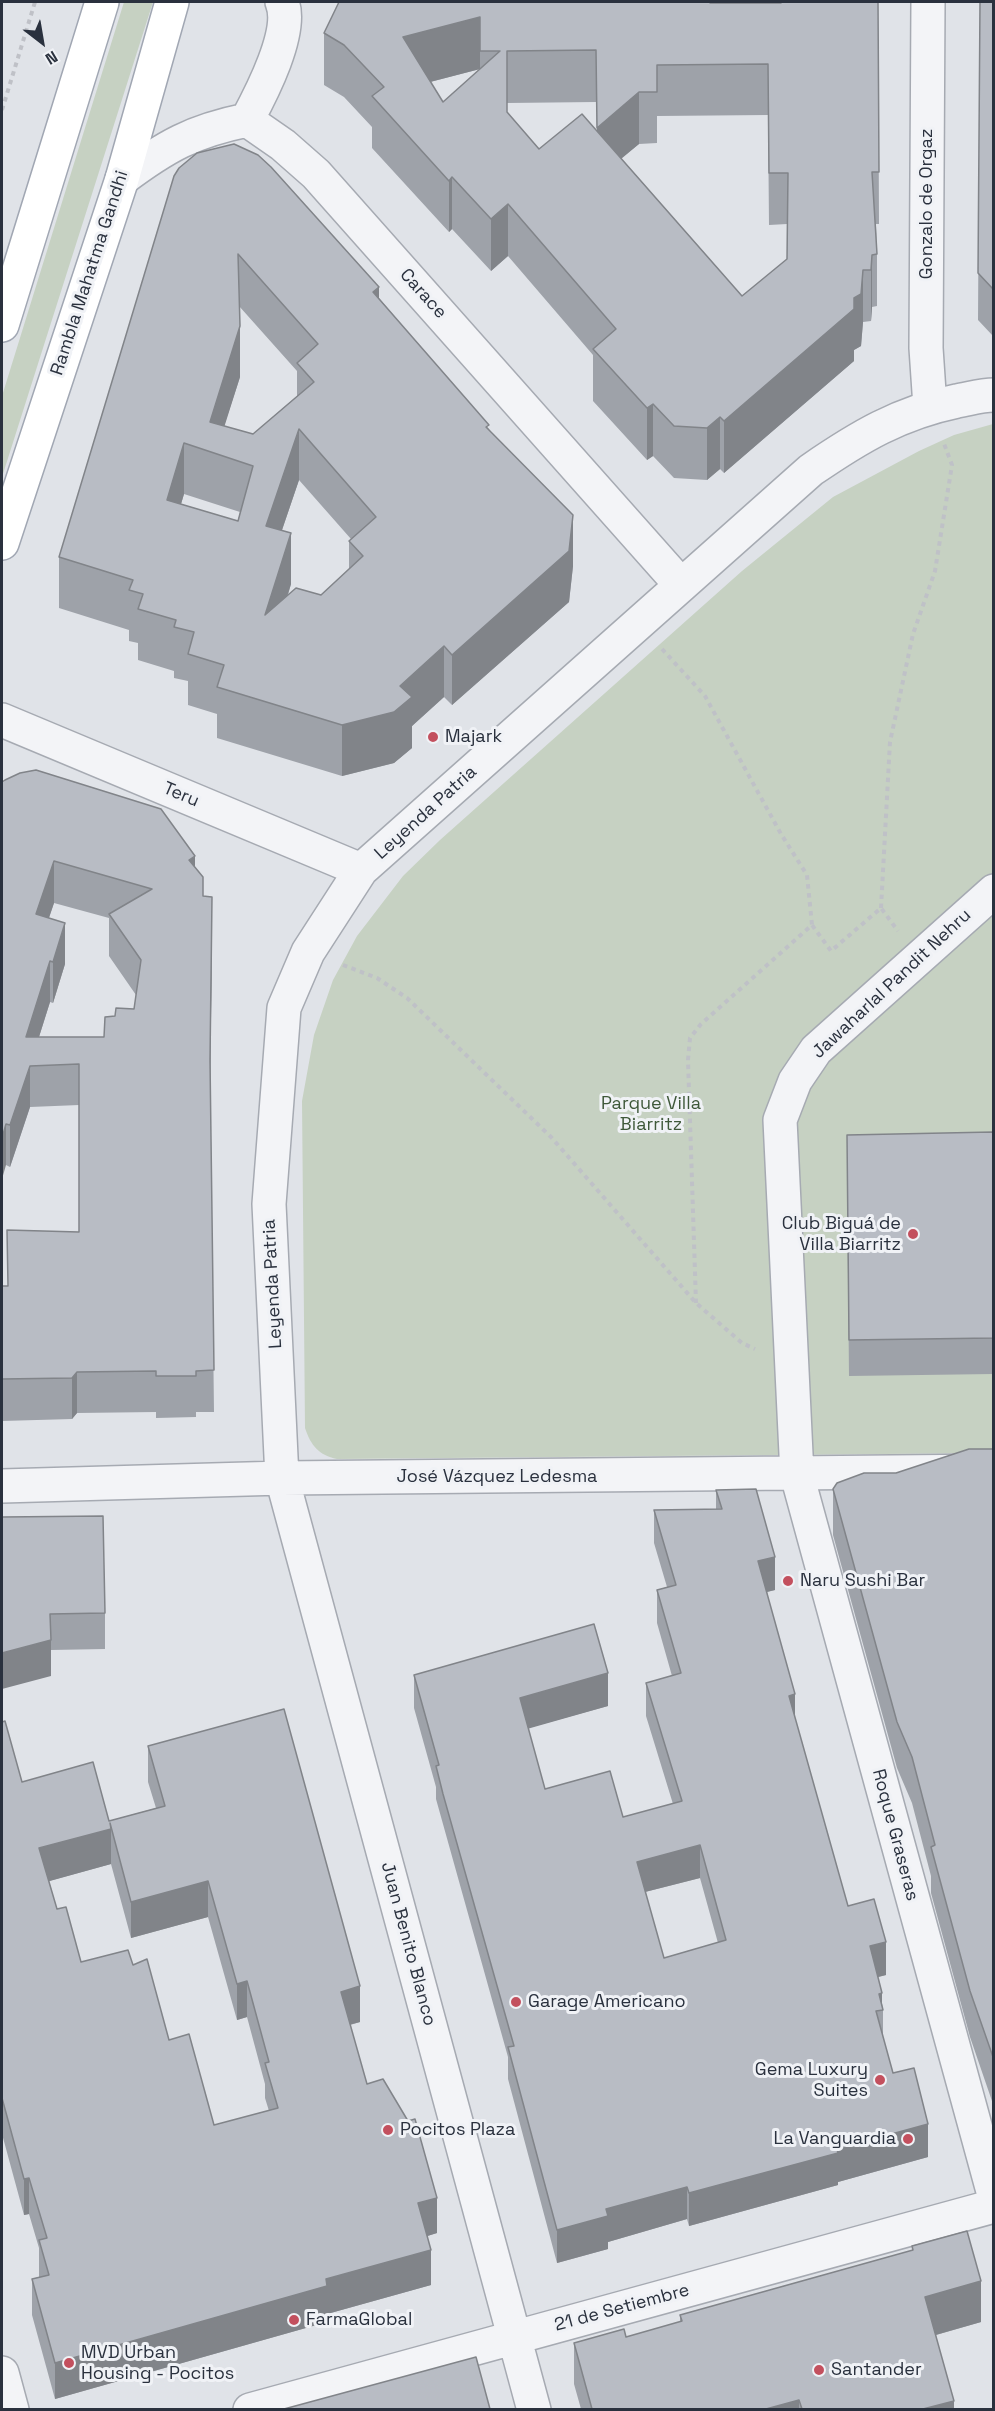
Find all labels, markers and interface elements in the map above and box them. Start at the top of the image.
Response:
north arrow [12,12,72,72]
text: N [42,46,62,70]
street label: Gonzalo de Orgaz [916,129,938,279]
street label: Rambla Mahatma Gandhi [47,168,133,378]
street label: Carace [395,265,451,323]
place label: Majark [445,726,502,748]
marker: Majark [426,730,440,744]
street label: Leyenda Patria [371,762,481,864]
street label: Teru [160,778,202,812]
street label: Jawaharlal Pandit Nehru [808,905,976,1063]
park label: Parque Villa Biarritz [601,1093,701,1136]
place label: Club Biguá de Villa Biarritz [782,1213,901,1256]
street label: Leyenda Patria [259,1219,287,1349]
marker: Club Biguá de Villa Biarritz [906,1227,920,1241]
street label: José Vázquez Ledesma [397,1466,597,1488]
place label: Naru Sushi Bar [800,1570,925,1592]
marker: Naru Sushi Bar [781,1574,795,1588]
street label: Roque Graseras [867,1767,923,1903]
street label: Juan Benito Blanco [376,1860,440,2028]
place label: Garage Americano [528,1991,686,2013]
marker: Garage Americano [509,1995,523,2009]
place label: Gema Luxury Suites [755,2059,868,2102]
marker: Gema Luxury Suites [873,2073,887,2087]
place label: Pocitos Plaza [400,2119,515,2141]
marker: Pocitos Plaza [381,2123,395,2137]
place label: La Vanguardia [774,2128,896,2150]
marker: La Vanguardia [901,2132,915,2146]
street label: 21 de Setiembre [552,2280,692,2336]
place label: FarmaGlobal [306,2309,412,2331]
marker: FarmaGlobal [287,2313,301,2327]
place label: MVD Urban Housing - Pocitos [81,2342,234,2384]
marker: MVD Urban Housing - Pocitos [62,2356,76,2370]
place label: Santander [831,2359,922,2381]
marker: Santander [812,2363,826,2377]

